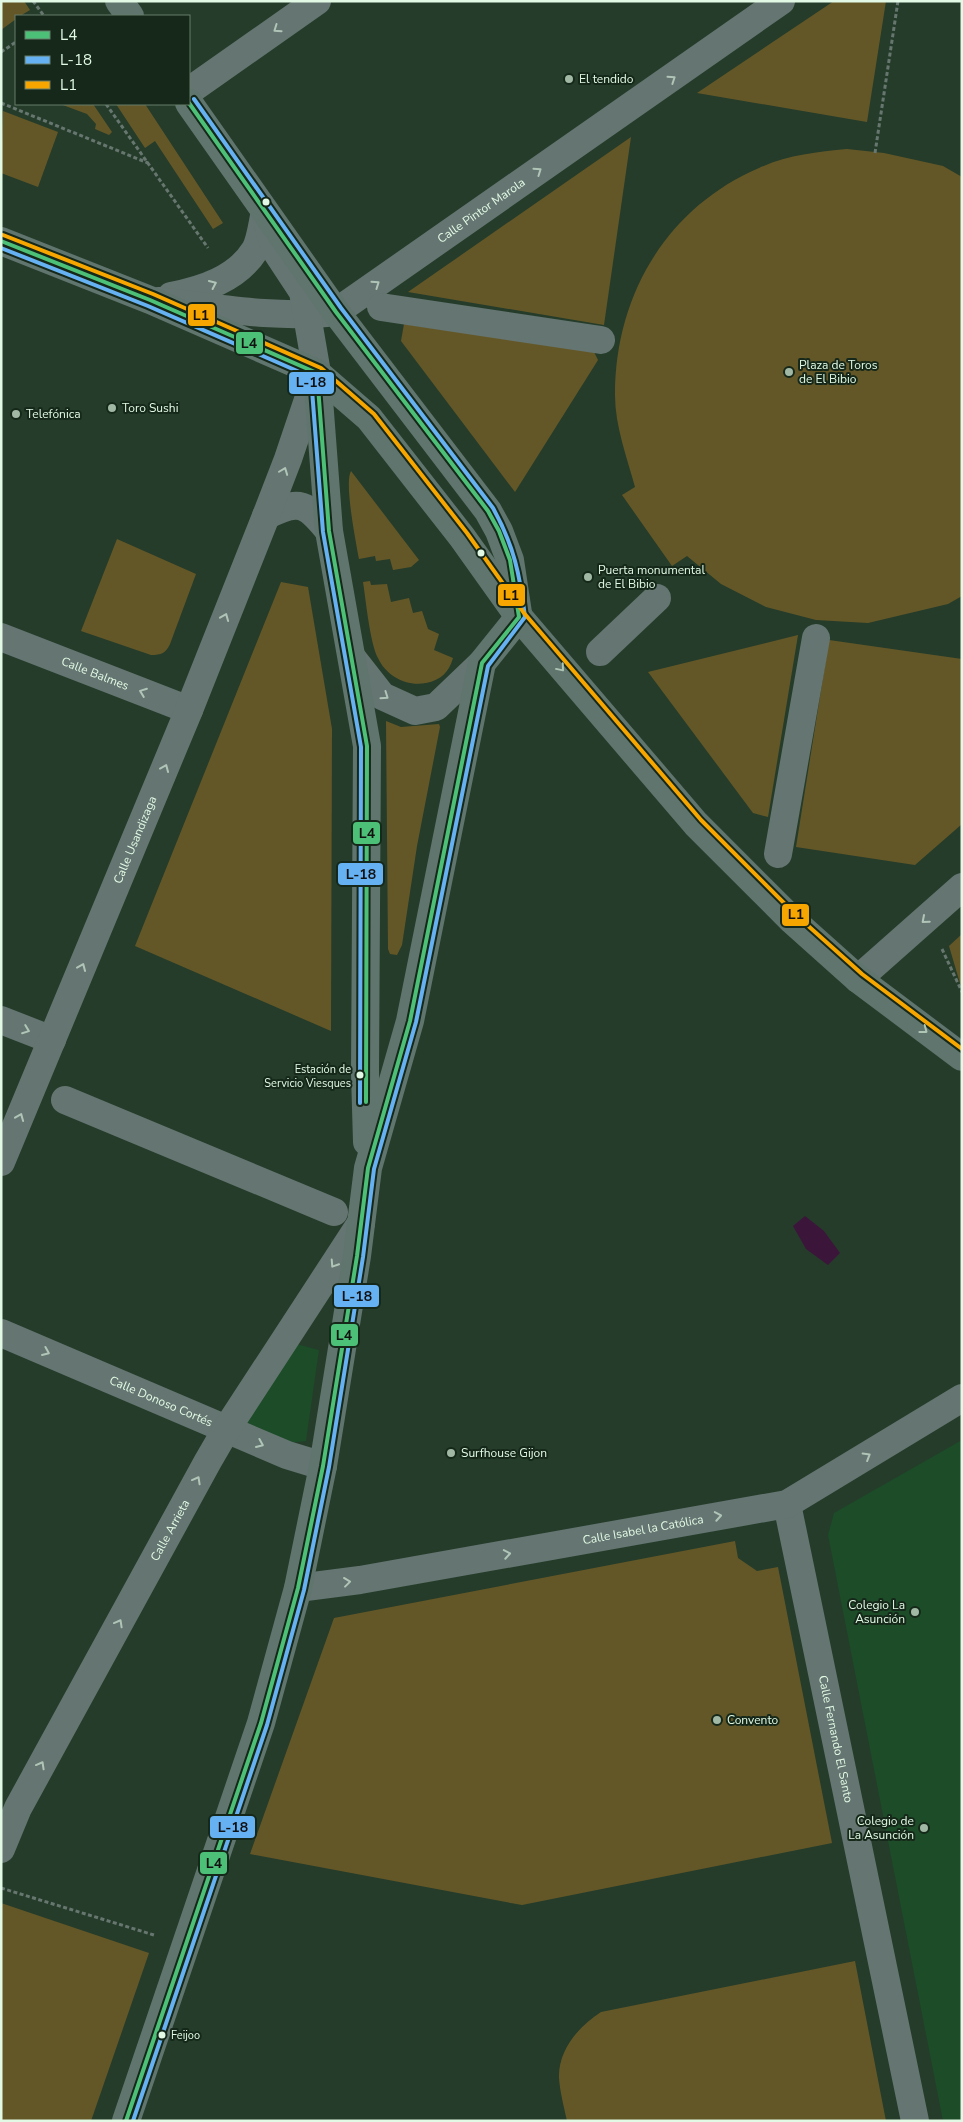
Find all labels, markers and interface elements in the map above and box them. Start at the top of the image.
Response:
legend [15,15,190,105]
one-way arrow [273,23,283,32]
text: L4 [60,25,77,45]
text: L-18 [60,50,92,70]
place label: El tendido [579,71,634,87]
marker: El tendido [563,73,575,85]
text: L1 [60,75,77,95]
one-way arrow [666,76,676,85]
one-way arrow [532,168,542,177]
street label: Calle Pintor Marola [434,174,528,247]
unlabelled marker [261,197,271,207]
one-way arrow [208,279,217,290]
one-way arrow [371,281,380,291]
line badge: L1 [187,303,216,327]
text: L1 [193,306,209,325]
line badge: L4 [235,331,264,355]
text: L4 [241,334,258,353]
place label: Plaza de Toros de El Bibio [799,357,878,387]
marker: Plaza de Toros de El Bibio [783,366,795,378]
line badge: L-18 [288,371,335,395]
text: L-18 [296,373,326,392]
place label: Toro Sushi [122,400,178,416]
marker: Toro Sushi [106,402,118,414]
place label: Telefónica [26,406,81,422]
marker: Telefónica [10,408,22,420]
one-way arrow [278,467,288,476]
unlabelled marker [476,548,486,558]
place label: Puerta monumental de El Bibio [598,562,705,592]
marker: Puerta monumental de El Bibio [582,571,594,583]
line badge: L1 [497,583,526,607]
text: L1 [503,586,519,605]
one-way arrow [219,613,230,622]
street label: Calle Balmes [59,653,131,694]
one-way arrow [555,662,564,671]
one-way arrow [140,688,148,698]
one-way arrow [380,689,389,699]
one-way arrow [158,764,169,773]
street label: Calle Usandizaga [110,793,160,886]
line badge: L4 [352,821,381,845]
text: L4 [359,824,376,843]
line badge: L-18 [337,862,384,886]
text: L-18 [346,865,376,884]
line badge: L1 [781,903,810,927]
text: L1 [788,905,804,924]
one-way arrow [922,914,931,923]
one-way arrow [77,963,87,971]
one-way arrow [22,1024,30,1034]
one-way arrow [919,1025,928,1034]
place label: Estación de Servicio Viesques [264,1062,351,1091]
marker: Estación de Servicio Viesques [355,1070,365,1080]
one-way arrow [14,1113,24,1122]
one-way arrow [331,1259,340,1268]
line badge: L-18 [333,1284,380,1308]
text: L-18 [342,1287,372,1306]
line badge: L4 [330,1323,359,1347]
text: L4 [336,1326,353,1345]
one-way arrow [41,1345,50,1356]
street label: Calle Donoso Cortés [107,1372,215,1430]
one-way arrow [255,1437,264,1448]
place label: Surfhouse Gijon [461,1445,547,1461]
marker: Surfhouse Gijon [445,1447,457,1459]
one-way arrow [861,1452,870,1462]
one-way arrow [191,1477,201,1486]
street label: Calle Arrieta [147,1497,193,1564]
street label: Calle Isabel la Católica [581,1511,705,1548]
one-way arrow [714,1512,723,1522]
one-way arrow [502,1549,511,1560]
one-way arrow [343,1577,351,1588]
place label: Colegio La Asunción [848,1597,905,1627]
marker: Colegio La Asunción [909,1606,921,1618]
one-way arrow [113,1619,123,1628]
street label: Calle Fernando El Santo [815,1674,857,1804]
place label: Convento [727,1712,779,1728]
marker: Convento [711,1714,723,1726]
one-way arrow [35,1762,45,1771]
place label: Colegio de La Asunción [848,1813,914,1843]
line badge: L-18 [209,1815,256,1839]
text: L-18 [218,1818,248,1837]
marker: Colegio de La Asunción [918,1822,930,1834]
line badge: L4 [199,1851,228,1875]
text: L4 [206,1854,223,1873]
place label: Feijoo [171,2028,200,2043]
marker: Feijoo [157,2030,167,2040]

